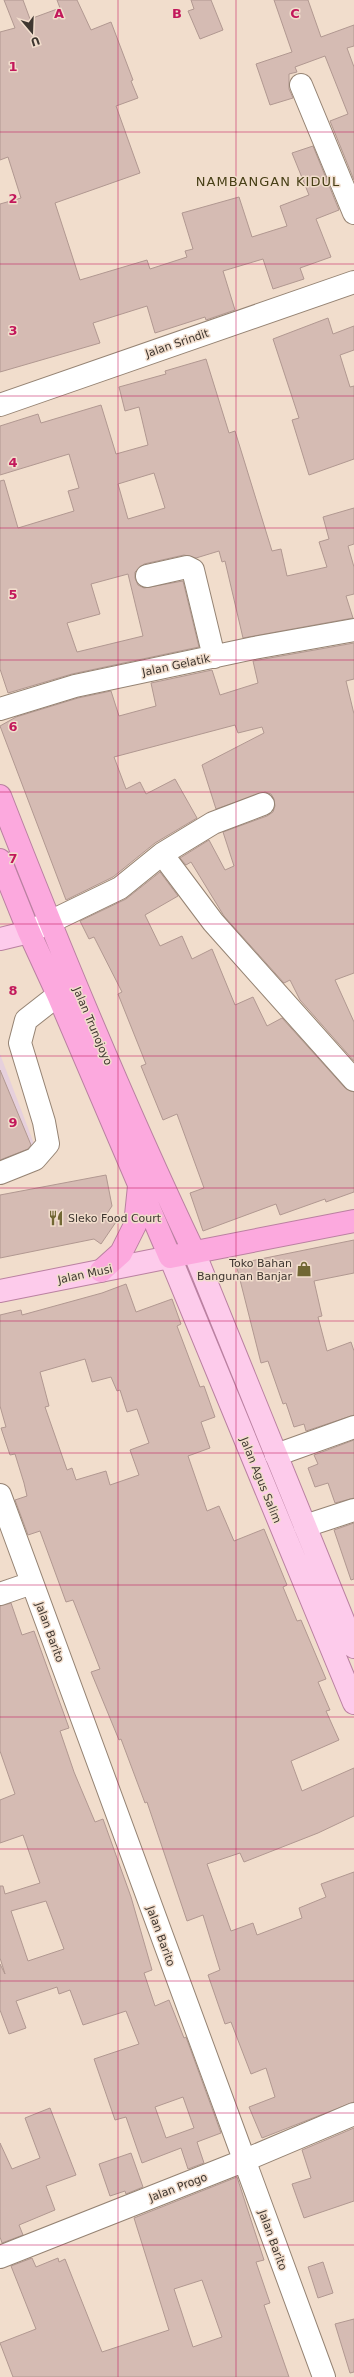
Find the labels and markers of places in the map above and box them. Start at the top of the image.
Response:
restaurant icon: Sleko Food Court [47,1209,65,1227]
place label: Sleko Food Court [68,1212,162,1225]
place label: Toko Bahan Bangunan Banjar [197,1257,292,1283]
shop icon: Toko Bahan Bangunan Banjar [295,1260,313,1278]

